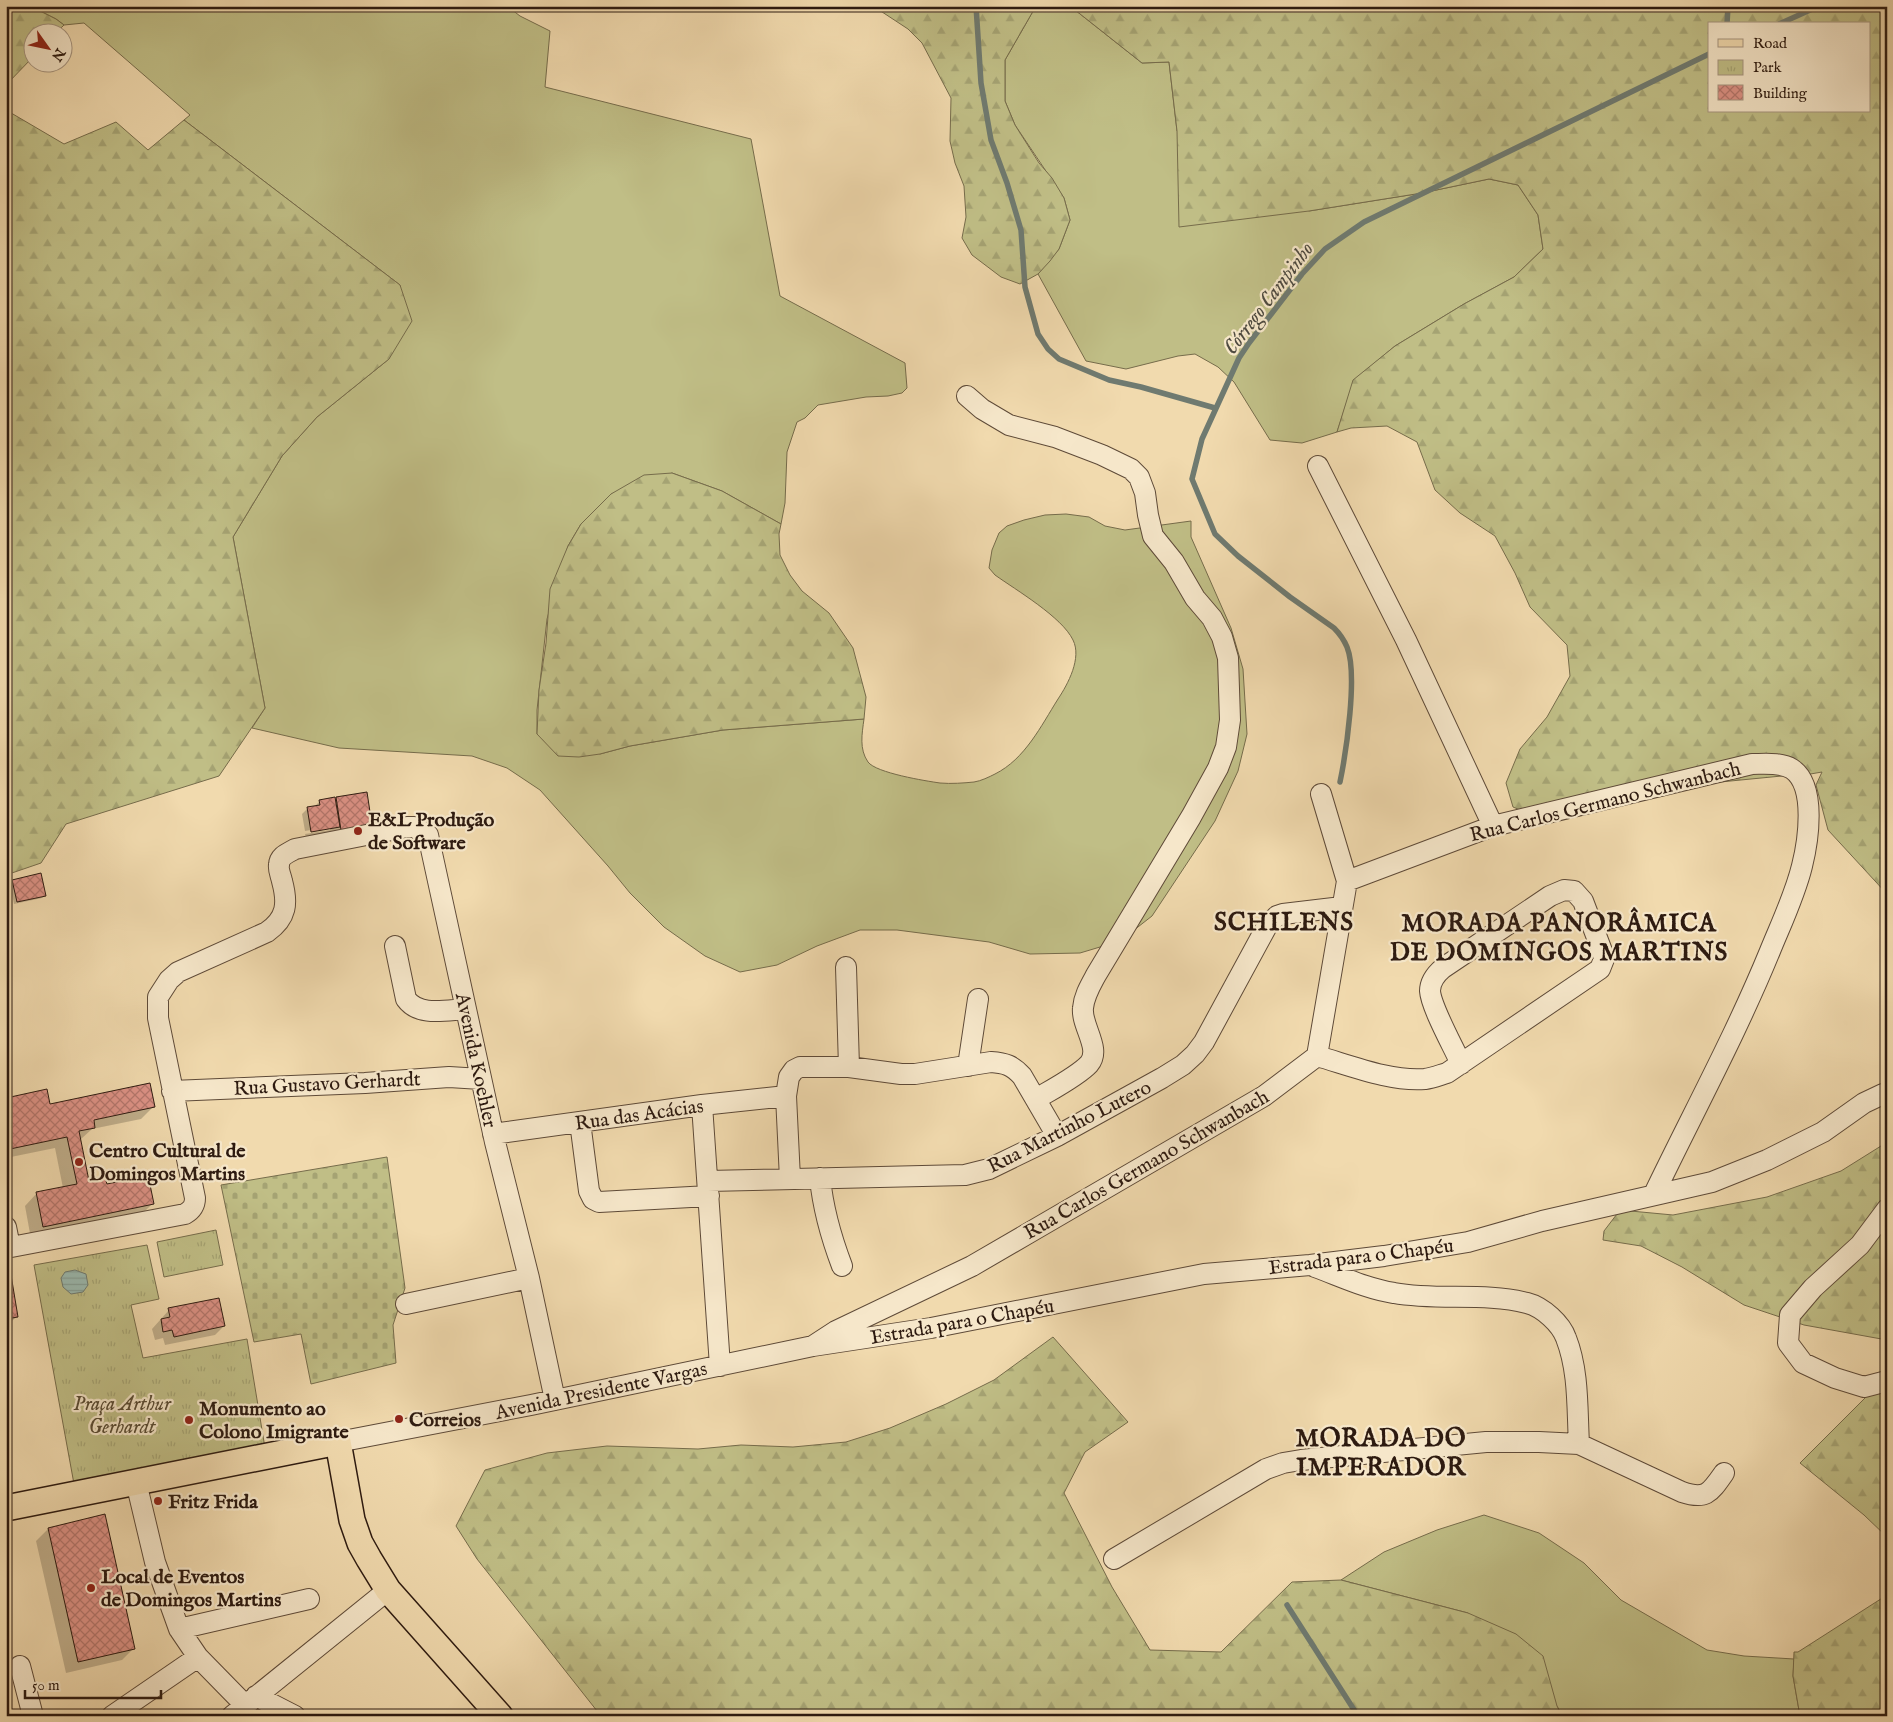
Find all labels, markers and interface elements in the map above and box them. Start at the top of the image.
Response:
north arrow [22,22,72,72]
legend [1708,22,1870,112]
text: Road [1753,34,1788,53]
text: N [47,44,69,65]
text: Park [1753,58,1783,77]
text: Building [1753,84,1808,103]
water label: Córrego Campinho [1218,237,1320,361]
street label: Rua Carlos Germano Schwanbach [1467,757,1744,848]
place label: E&L Produção de Software [368,808,494,856]
marker: E&L Produção de Software [352,825,364,837]
district label: SCHILENS [1214,907,1354,939]
district label: MORADA PANORÂMICA DE DOMINGOS MARTINS [1390,907,1728,969]
street label: Avenida Koehler [449,989,502,1131]
street label: Rua Gustavo Gerhardt [233,1067,421,1102]
street label: Rua Martinho Lutero [984,1075,1156,1179]
street label: Rua Carlos Germano Schwanbach [1020,1085,1274,1246]
street label: Rua das Acácias [573,1094,705,1137]
place label: Centro Cultural de Domingos Martins [89,1139,246,1187]
marker: Centro Cultural de Domingos Martins [73,1156,85,1168]
street label: Estrada para o Chapéu [1267,1234,1455,1281]
street label: Estrada para o Chapéu [868,1294,1056,1351]
street label: Avenida Presidente Vargas [492,1357,710,1426]
park label: Praça Arthur Gerhardt [73,1392,172,1440]
place label: Monumento ao Colono Imigrante [199,1397,350,1445]
place label: Correios [409,1408,481,1433]
marker: Correios [393,1413,405,1425]
marker: Monumento ao Colono Imigrante [183,1414,195,1426]
district label: MORADA DO IMPERADOR [1295,1423,1467,1484]
place label: Fritz Frida [168,1490,258,1515]
marker: Fritz Frida [152,1495,164,1507]
place label: Local de Eventos de Domingos Martins [101,1565,281,1613]
marker: Local de Eventos de Domingos Martins [85,1582,97,1594]
scale bar [25,1667,161,1699]
text: 50 m [32,1676,60,1695]

